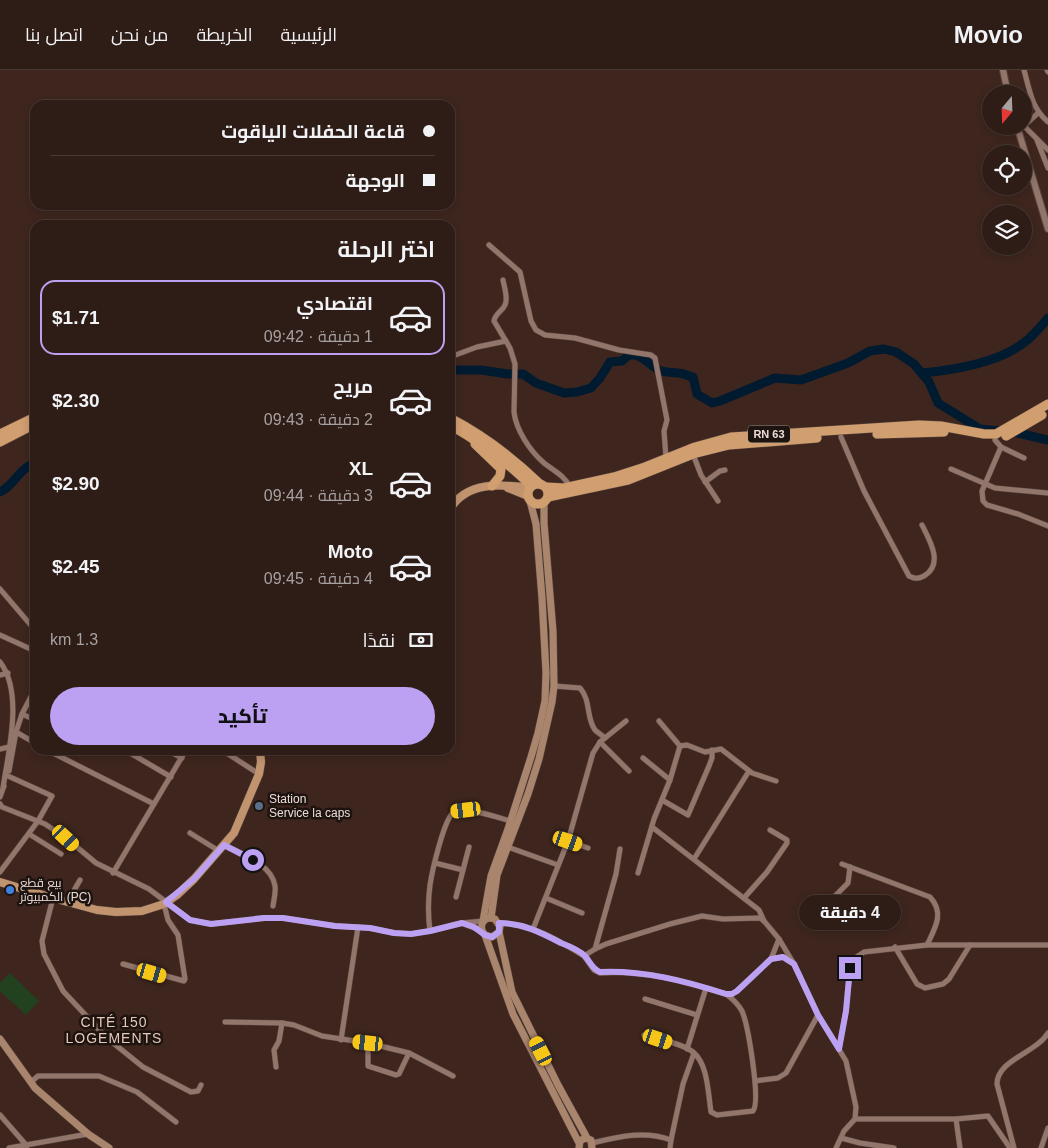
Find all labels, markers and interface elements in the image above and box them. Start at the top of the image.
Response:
text: Movio [954,21,1023,48]
text: اتصل بنا [25,25,83,45]
text: من نحن [111,25,168,45]
text: الخريطة [196,25,253,45]
text: الرئيسية [281,25,337,45]
north arrow [982,85,1032,135]
map controls [982,85,1032,255]
text: قاعة الحفلات الياقوت [221,121,405,142]
button: locate [982,145,1032,195]
text: الوجهة [345,170,405,191]
button: layers [982,205,1032,255]
text: اختر الرحلة [337,237,435,262]
text: اقتصادي [297,293,373,314]
icon: car [388,295,433,340]
text: $1.71 [52,307,100,328]
text: 1 دقيقة · 09:42 [264,328,373,345]
text: مريح [333,376,373,397]
icon: car [388,378,433,423]
text: $2.30 [52,390,100,411]
text: 2 دقيقة · 09:43 [264,411,373,428]
road number: RN 63 [748,426,790,442]
text: XL [349,458,373,479]
icon: car [388,461,433,506]
text: $2.90 [52,473,100,494]
text: 3 دقيقة · 09:44 [264,487,373,504]
text: Moto [328,541,373,562]
icon: car [388,544,433,589]
text: $2.45 [52,556,100,577]
text: 4 دقيقة · 09:45 [264,570,373,587]
icon: cash [407,626,435,654]
text: نقدًا [363,630,395,651]
text: 1.3 km [50,631,98,648]
button: تأكيد [50,687,435,745]
place label: Station Service la caps [269,792,350,820]
marker: Station Service la caps [253,800,265,812]
car [450,801,481,819]
car [49,822,82,854]
car [551,829,584,853]
route start [242,849,264,871]
place label: بيع قطع الكمبيوتر (PC) [19,876,91,904]
marker: بيع قطع الكمبيوتر (PC) [4,884,16,896]
callout: 4 دقيقة [799,896,901,930]
text: 4 دقيقة [820,904,880,921]
route end [839,957,861,979]
car [135,962,168,984]
district label: CITÉ 150 LOGEMENTS [66,1014,162,1046]
car [641,1027,674,1051]
car [352,1034,383,1052]
car [527,1034,554,1068]

